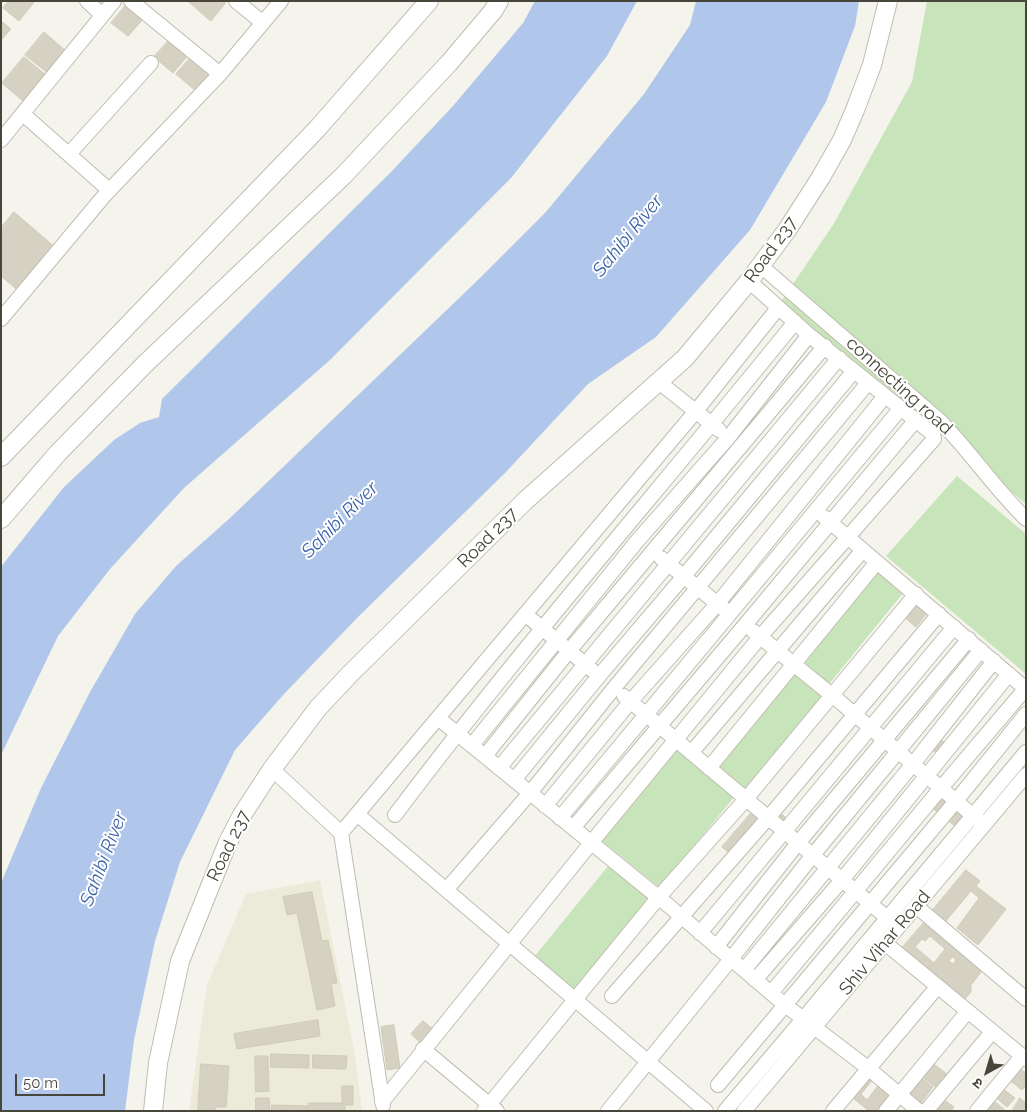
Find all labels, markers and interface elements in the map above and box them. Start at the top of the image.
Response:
water label: Sahibi River [588,190,668,282]
street label: Road 237 [740,213,802,287]
street label: connecting road [841,333,957,439]
water label: Sahibi River [297,477,383,563]
street label: Road 237 [453,503,523,573]
street label: Road 237 [203,807,255,885]
water label: Sahibi River [76,809,132,909]
street label: Shiv Vihar Road [835,886,935,1000]
north arrow [962,1047,1012,1097]
scale bar [18,1064,108,1096]
text: 50 m [23,1074,58,1092]
text: उ [969,1075,986,1092]

